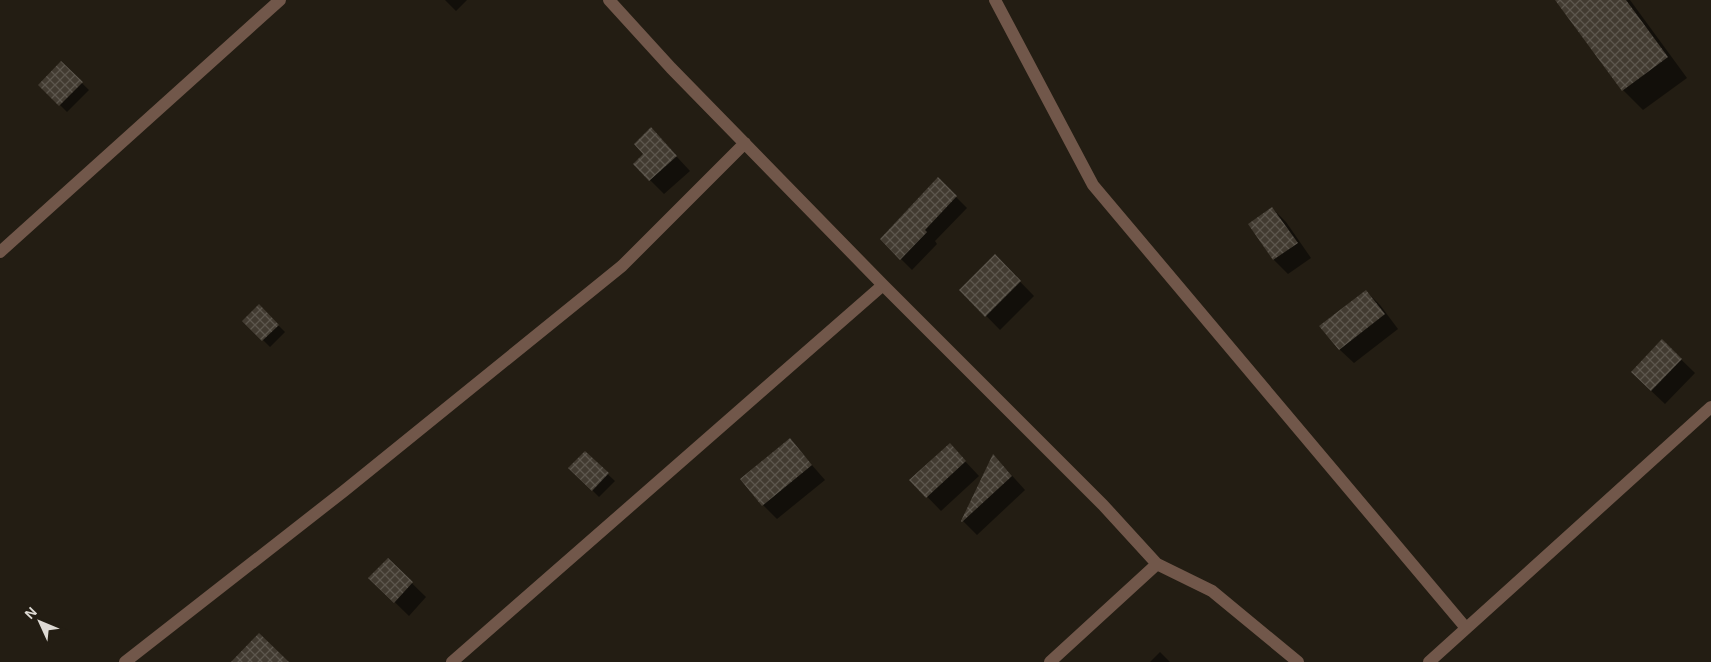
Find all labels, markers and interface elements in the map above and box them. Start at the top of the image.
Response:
north arrow [15,597,65,647]
text: N [21,604,40,622]

